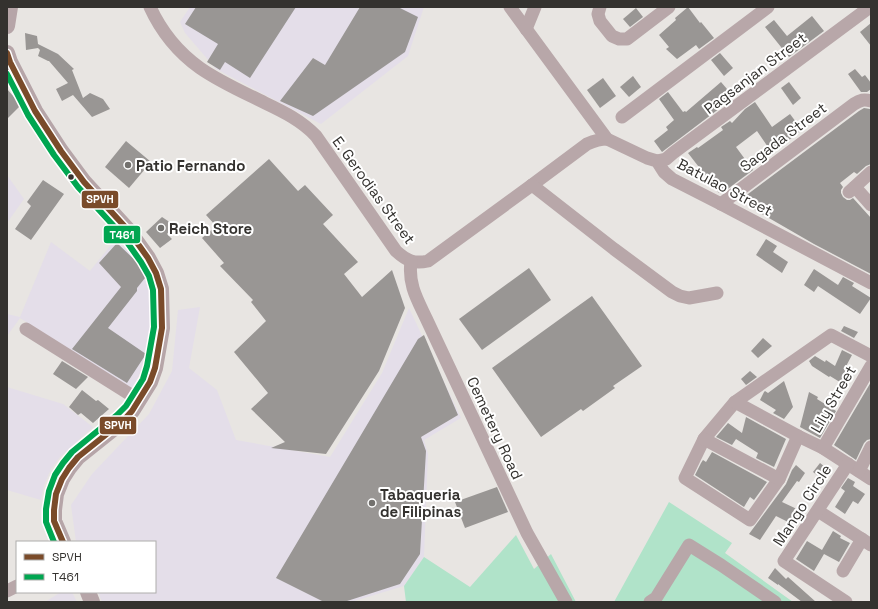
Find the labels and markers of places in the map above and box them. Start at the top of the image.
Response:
place label: Patio Fernando [136,156,245,175]
marker: Patio Fernando [123,160,133,170]
unlabelled marker [66,172,76,182]
place label: Reich Store [169,219,252,238]
marker: Reich Store [156,223,166,233]
place label: Tabaqueria de Filipinas [380,485,461,521]
marker: Tabaqueria de Filipinas [367,498,377,508]

